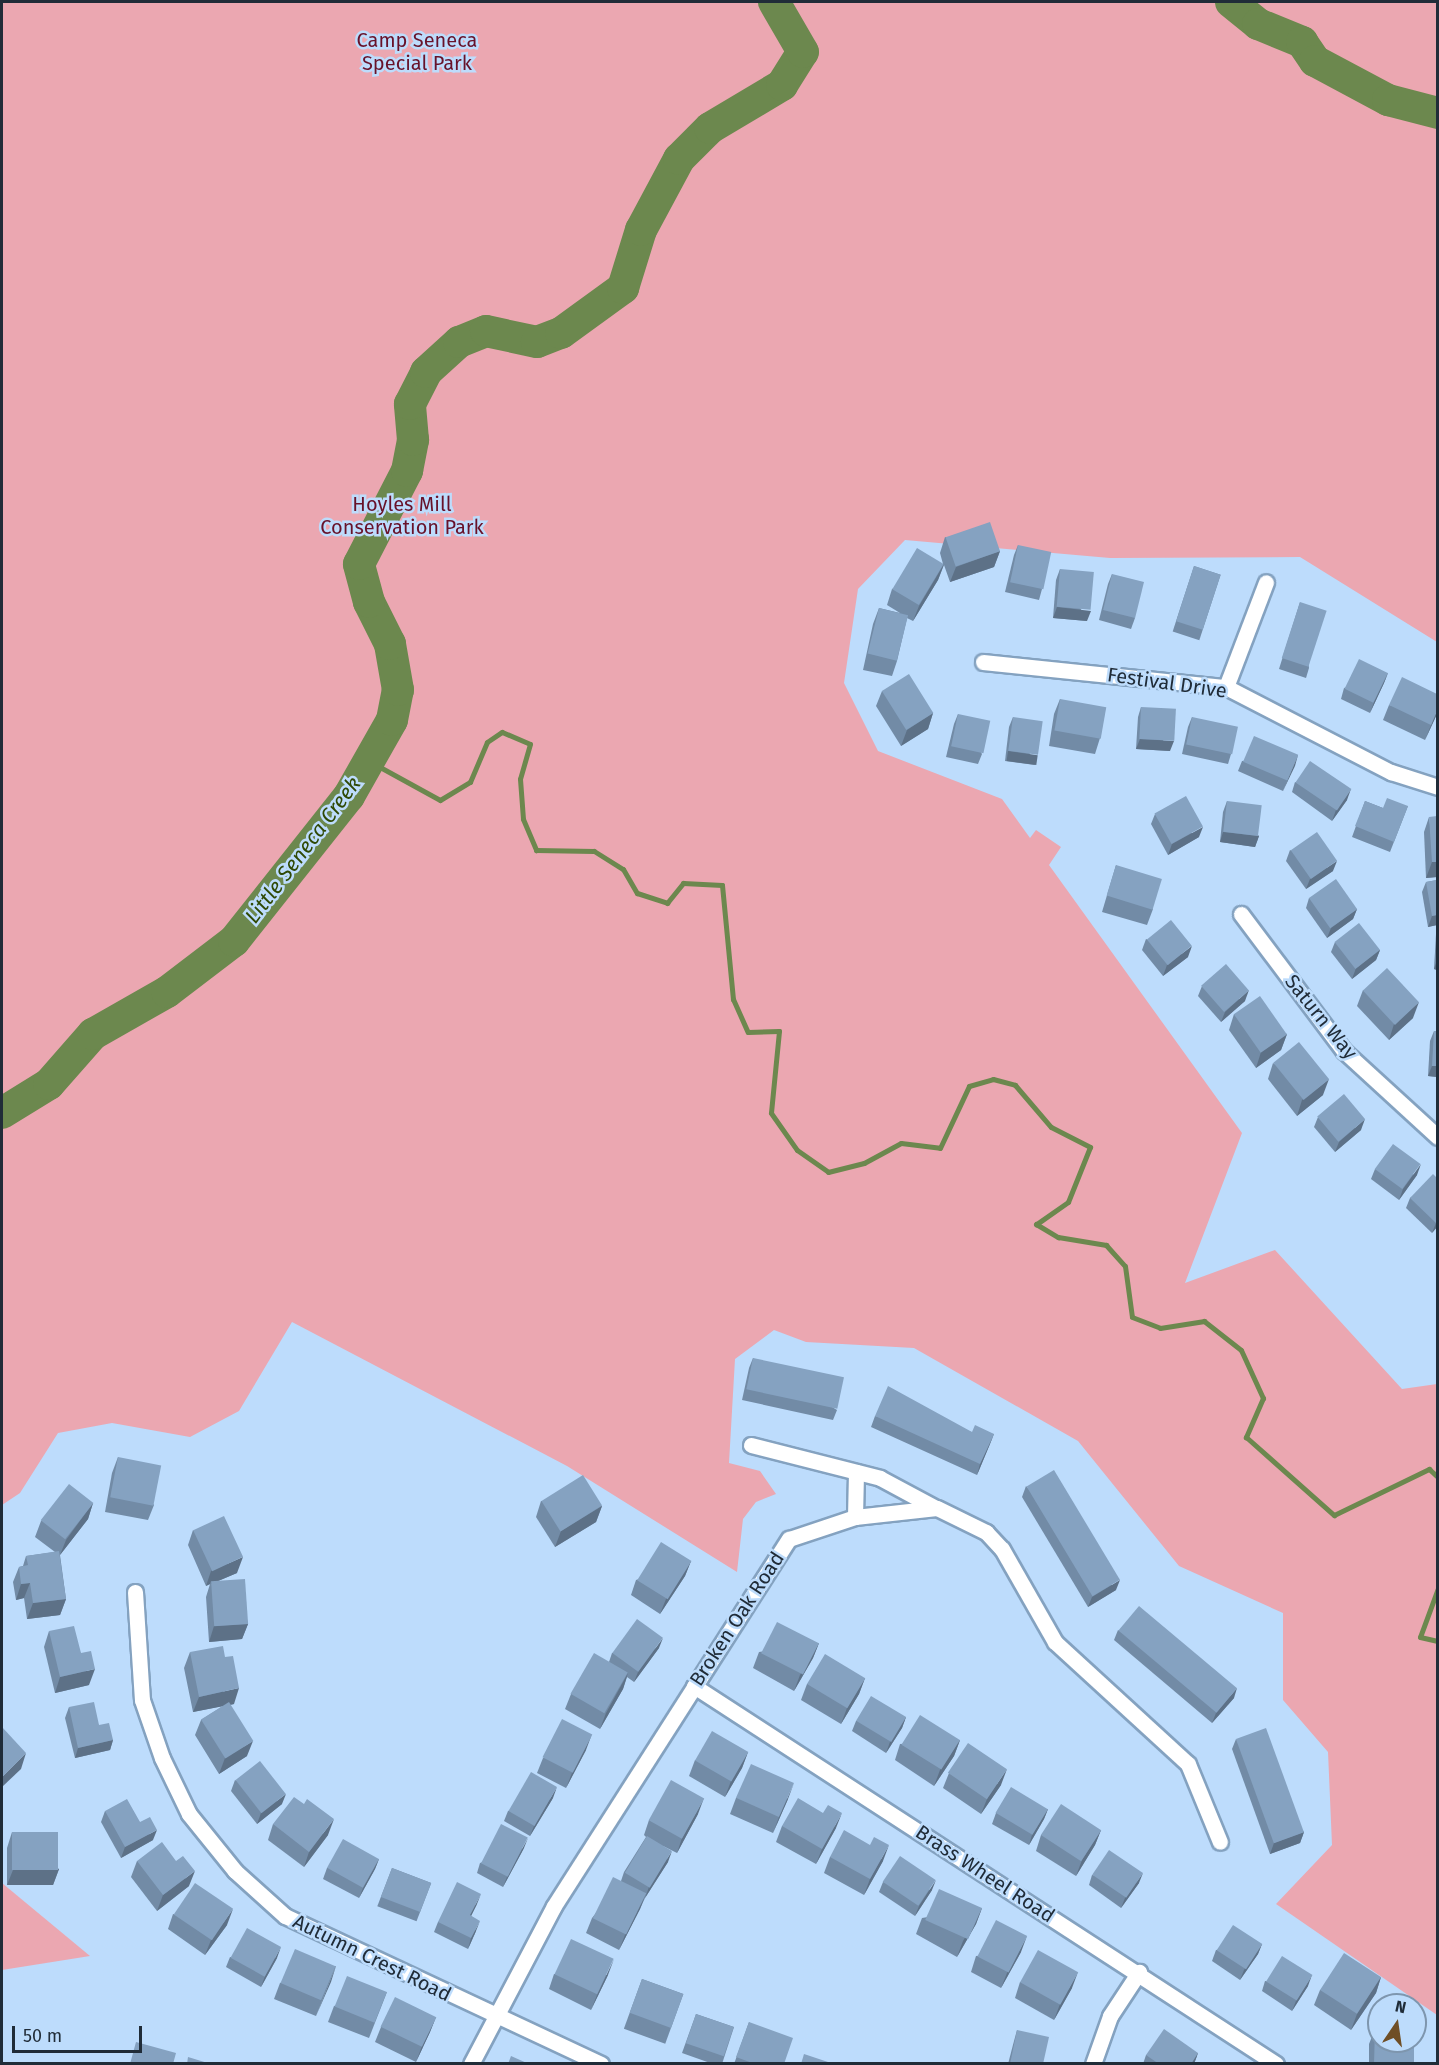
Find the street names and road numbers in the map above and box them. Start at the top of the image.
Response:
street label: Festival Drive [1106,663,1228,703]
street label: Saturn Way [1280,970,1362,1064]
street label: Broken Oak Road [685,1547,789,1691]
street label: Brass Wheel Road [911,1820,1059,1928]
street label: Autumn Crest Road [289,1909,455,2007]

